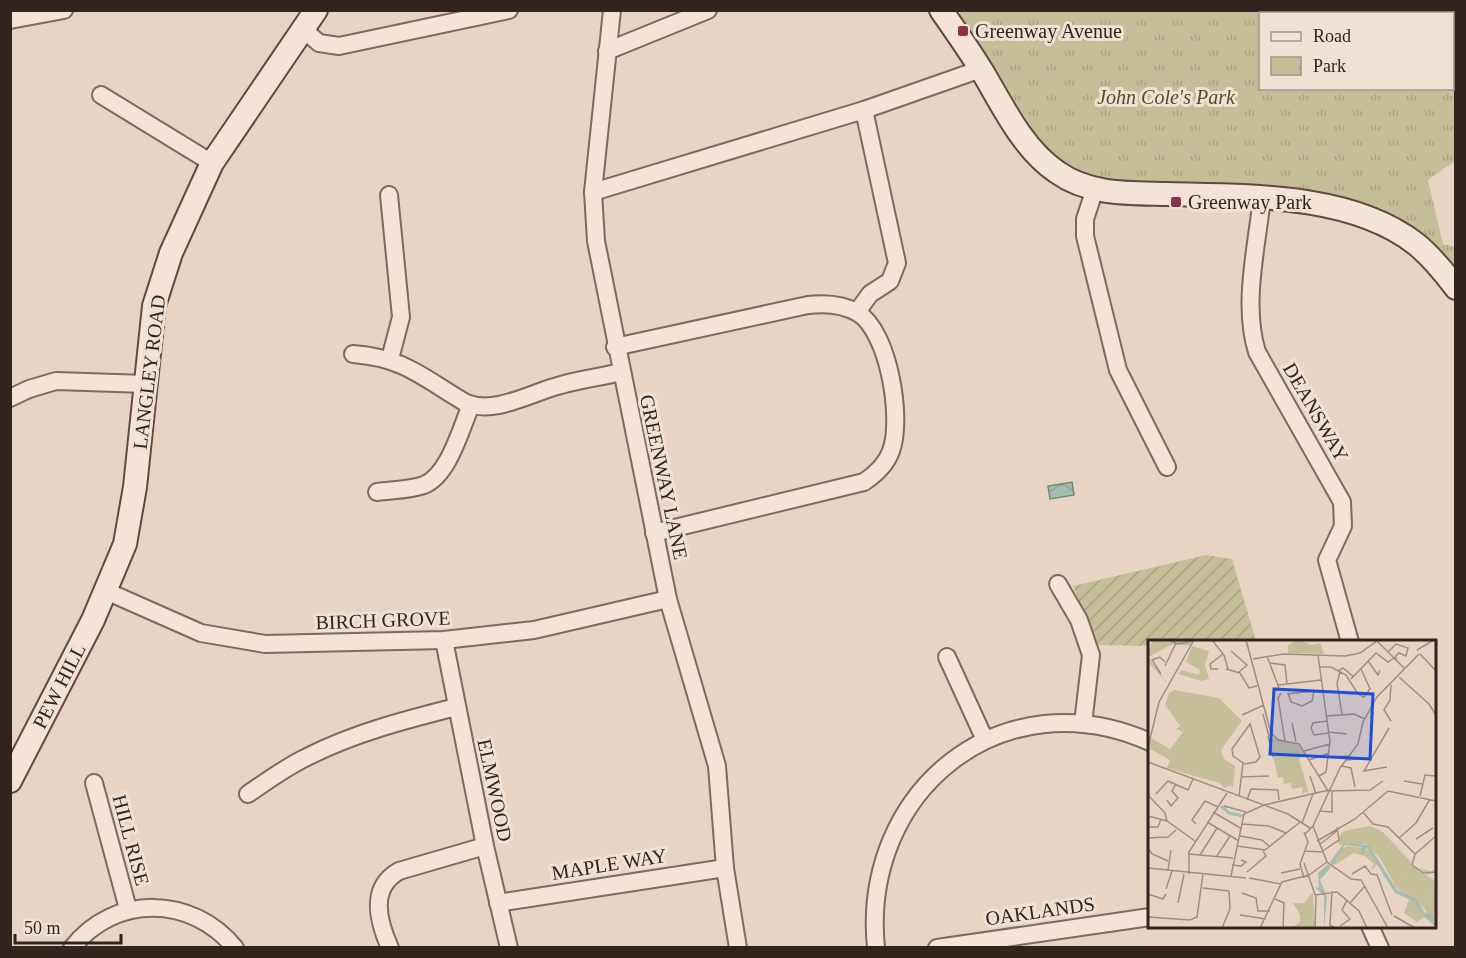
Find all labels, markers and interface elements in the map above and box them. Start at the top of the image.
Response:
legend [1259,12,1454,90]
place label: Greenway Avenue [975,20,1122,43]
marker: Greenway Avenue [956,24,970,38]
text: Road [1313,26,1351,46]
text: Park [1313,56,1346,76]
park label: John Cole's Park [1097,86,1236,108]
place label: Greenway Park [1188,191,1312,214]
marker: Greenway Park [1169,195,1183,209]
street label: LANGLEY ROAD [129,294,169,450]
street label: DEANSWAY [1279,359,1353,465]
street label: GREENWAY LANE [636,393,692,561]
street label: BIRCH GROVE [315,607,451,633]
street label: PEW HILL [28,640,90,732]
inset map [1148,640,1436,928]
street label: ELMWOOD [473,737,517,843]
street label: HILL RISE [108,792,154,888]
street label: MAPLE WAY [550,844,668,884]
street label: OAKLANDS [984,892,1096,930]
scale bar [15,907,122,945]
text: 50 m [24,918,61,938]

